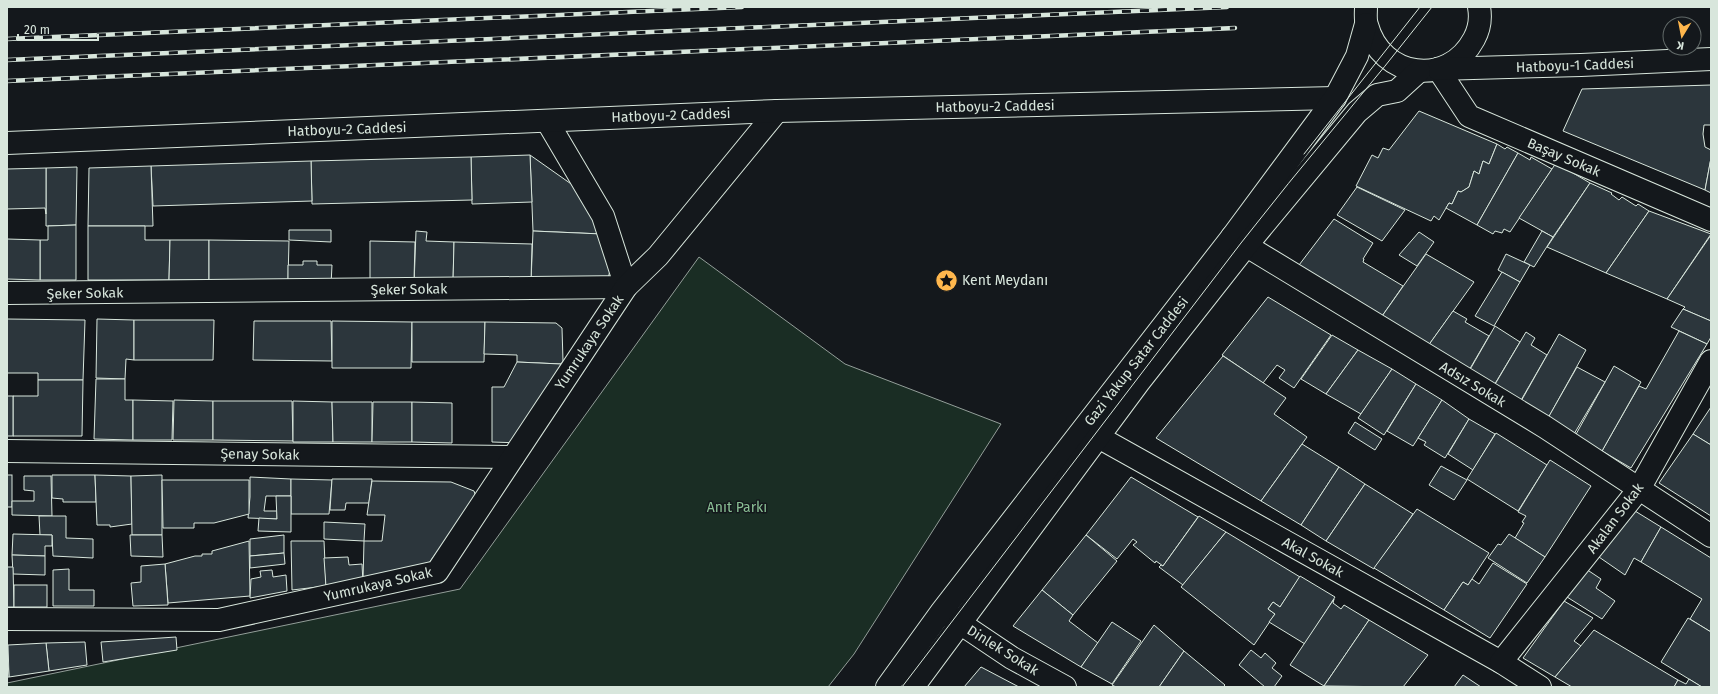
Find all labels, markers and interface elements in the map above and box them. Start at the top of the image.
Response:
scale bar [18,16,98,42]
north arrow [1662,16,1702,56]
text: 20 m [24,23,50,37]
text: K [1675,38,1685,52]
street label: Hatboyu-1 Caddesi [1516,55,1634,76]
street label: Hatboyu-2 Caddesi [935,97,1055,116]
street label: Hatboyu-2 Caddesi [611,105,731,126]
street label: Hatboyu-2 Caddesi [287,119,407,140]
street label: Başay Sokak [1525,134,1604,181]
place icon: Kent Meydanı [934,267,960,293]
place label: Kent Meydanı [962,272,1048,289]
street label: Şeker Sokak [371,280,448,299]
street label: Şeker Sokak [47,284,124,303]
street label: Yumrukaya Sokak [551,291,628,393]
street label: Gazi Yakup Satar Caddesi [1081,294,1192,429]
street label: Adsız Sokak [1437,358,1510,411]
street label: Şenay Sokak [220,445,300,464]
street label: Akalan Sokak [1583,479,1648,557]
park label: Anıt Parkı [707,499,767,516]
street label: Akal Sokak [1279,534,1347,582]
street label: Yumrukaya Sokak [322,564,435,605]
street label: Dinlek Sokak [964,622,1042,680]

